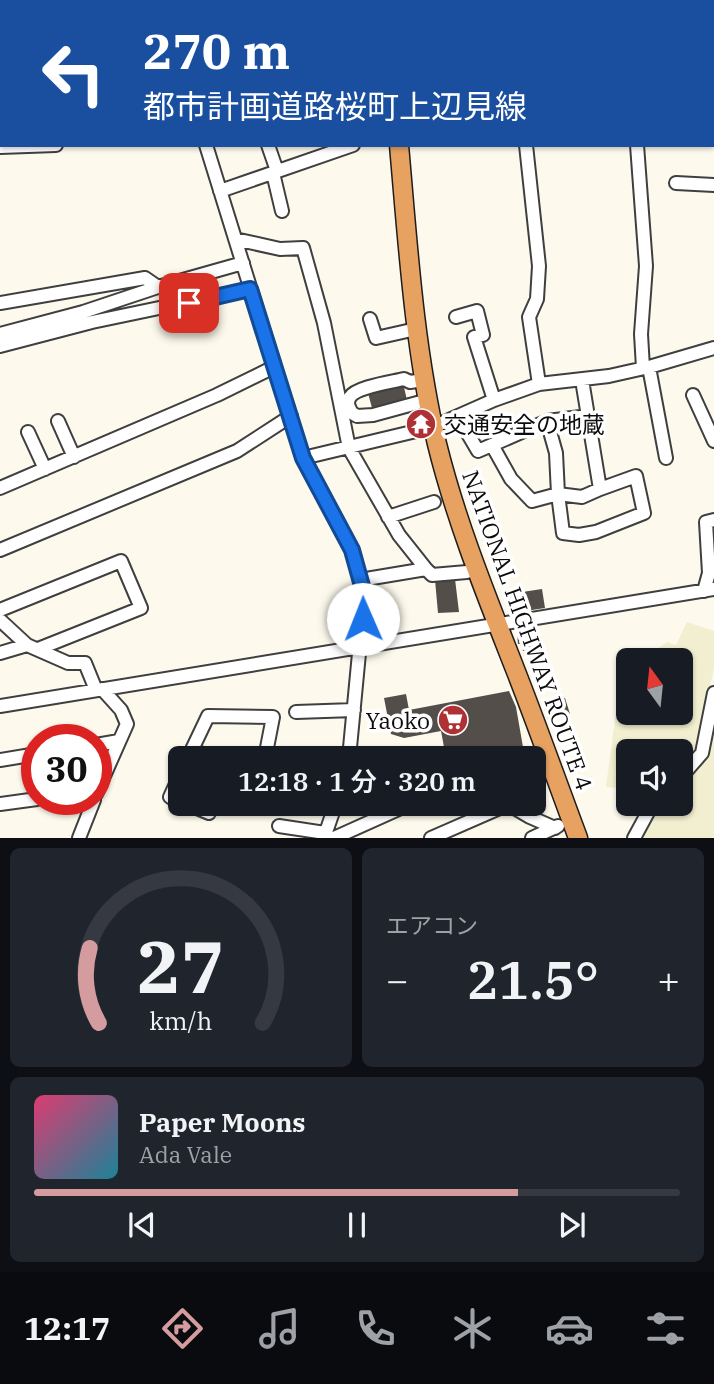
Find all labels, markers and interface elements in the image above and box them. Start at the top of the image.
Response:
text: 270 m [143,19,290,82]
icon: left [28,28,119,119]
text: 都市計画道路桜町上辺見線 [143,85,527,127]
pin [159,273,219,333]
icon: arrive [170,284,208,322]
temple icon: 交通安全の地蔵 [404,407,438,441]
place label: 交通安全の地蔵 [444,409,605,439]
street label: NATIONAL HIGHWAY ROUTE 4 [456,466,600,794]
position arrow [326,582,400,656]
north arrow [616,648,693,724]
map controls [616,648,693,816]
supermarket icon: Yaoko [436,703,470,737]
place label: Yaoko [365,705,430,735]
speed limit sign: 30 [21,724,112,815]
button: sound [616,739,693,816]
text: 12:18 · 1 分 · 320 m [238,764,476,798]
text: エアコン [386,910,478,940]
text: 27 [137,919,225,1014]
text: 21.5° [467,946,599,1013]
text: − [386,955,409,1004]
text: + [657,955,680,1004]
text: km/h [149,1004,213,1037]
text: Paper Moons [139,1105,306,1139]
text: Ada Vale [139,1139,232,1169]
icon: previous [123,1206,161,1244]
icon: pause [338,1206,376,1244]
icon: next [553,1206,591,1244]
icon: directions [158,1304,207,1353]
icon: music [255,1304,304,1353]
icon: phone [351,1304,400,1353]
icon: climate [448,1304,497,1353]
icon: car [545,1304,594,1353]
icon: filters [641,1304,690,1353]
text: 12:17 [24,1307,110,1349]

